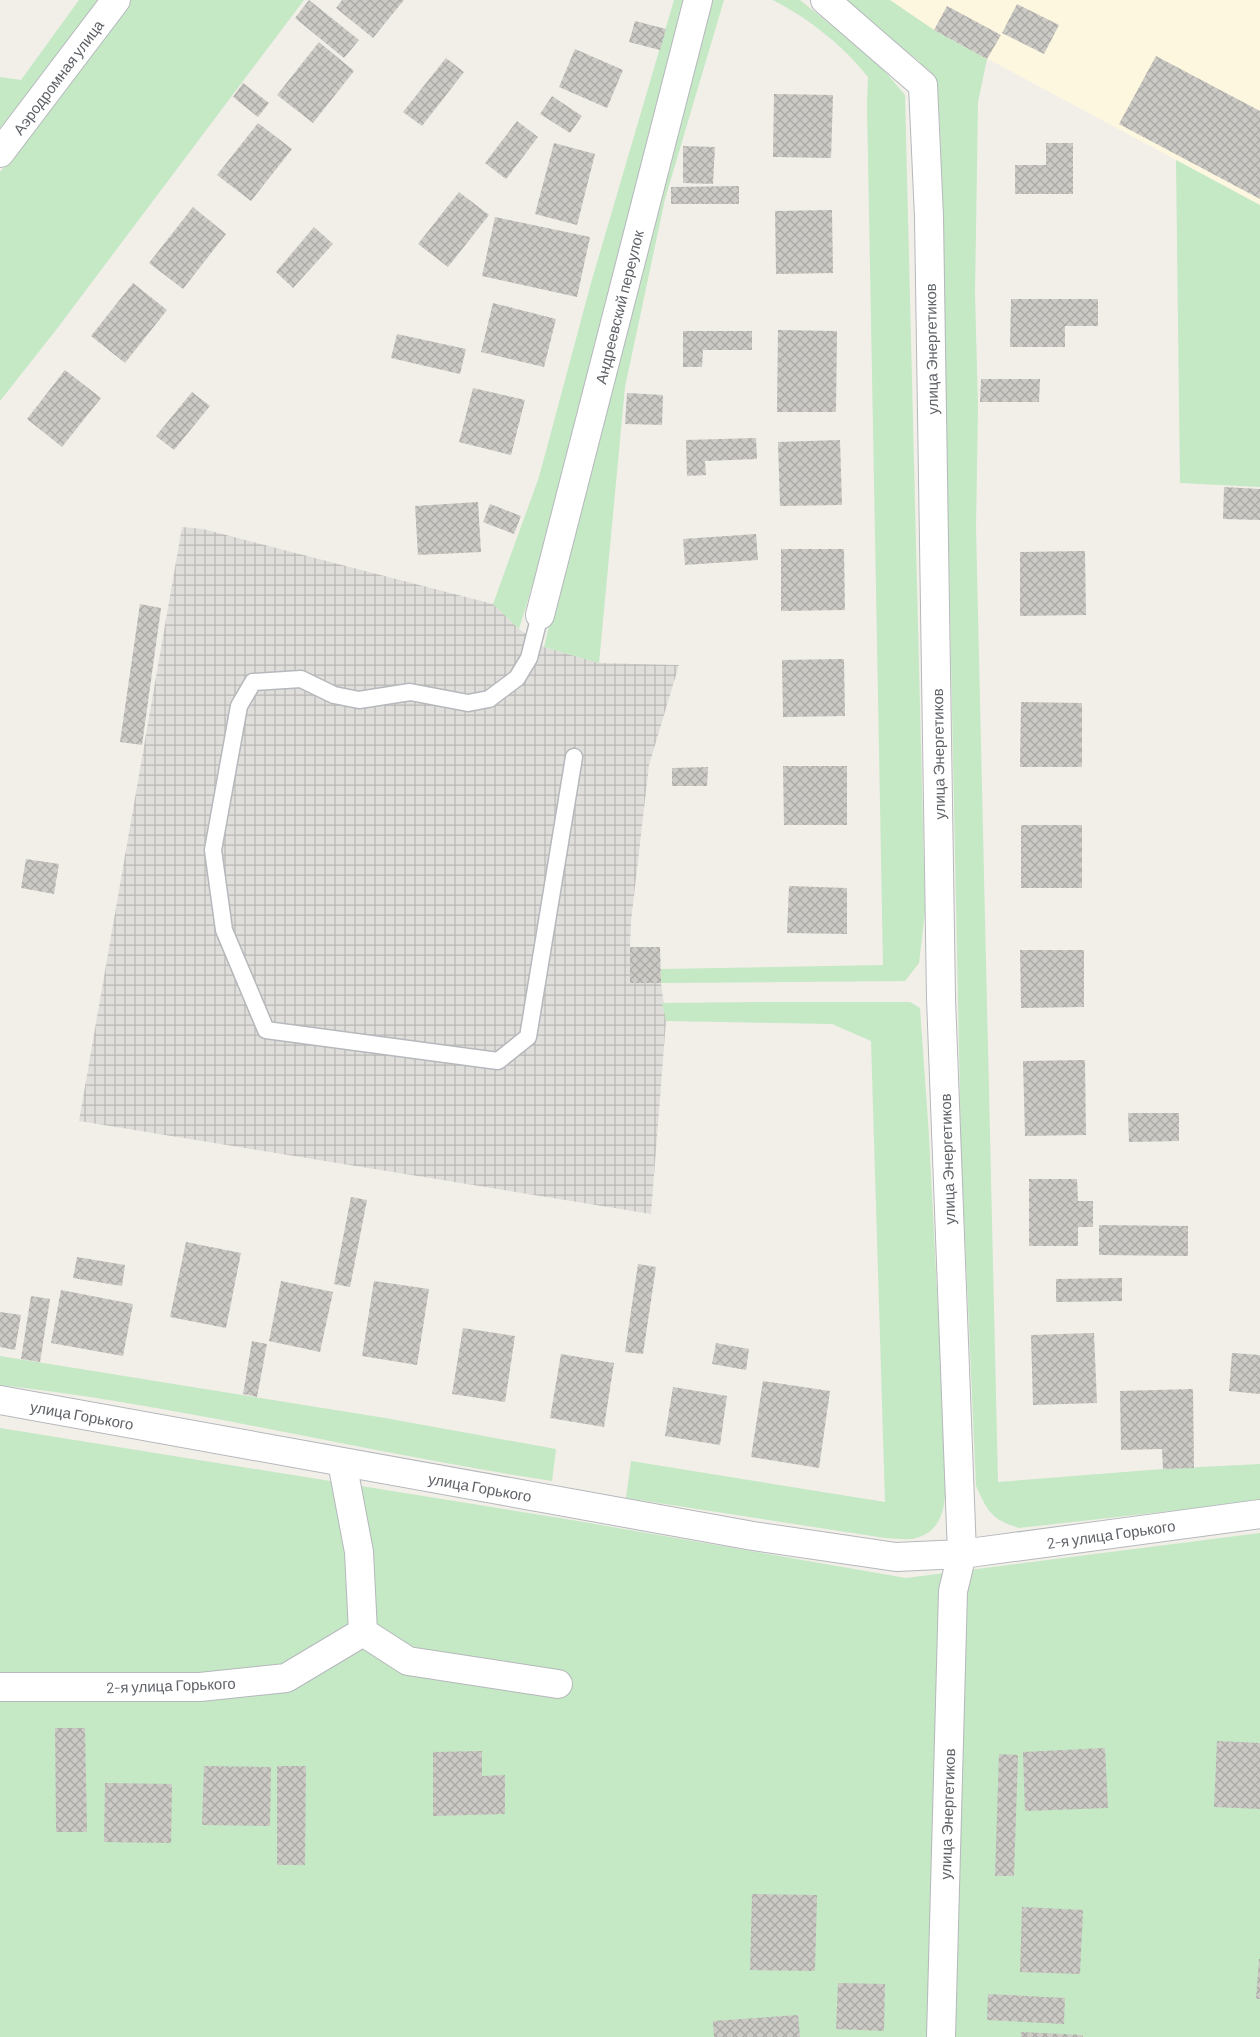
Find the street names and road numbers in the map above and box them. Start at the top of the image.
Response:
street label: Аэродромная улица [9,16,107,138]
street label: Андреевский переулок [591,228,647,386]
street label: улица Энергетиков [921,283,941,415]
street label: улица Энергетиков [928,688,948,820]
street label: улица Энергетиков [936,1093,958,1225]
street label: улица Горького [29,1397,135,1433]
street label: улица Горького [427,1469,533,1505]
street label: 2-я улица Горького [1046,1516,1176,1552]
street label: 2-я улица Горького [106,1674,236,1696]
street label: улица Энергетиков [936,1748,958,1880]

